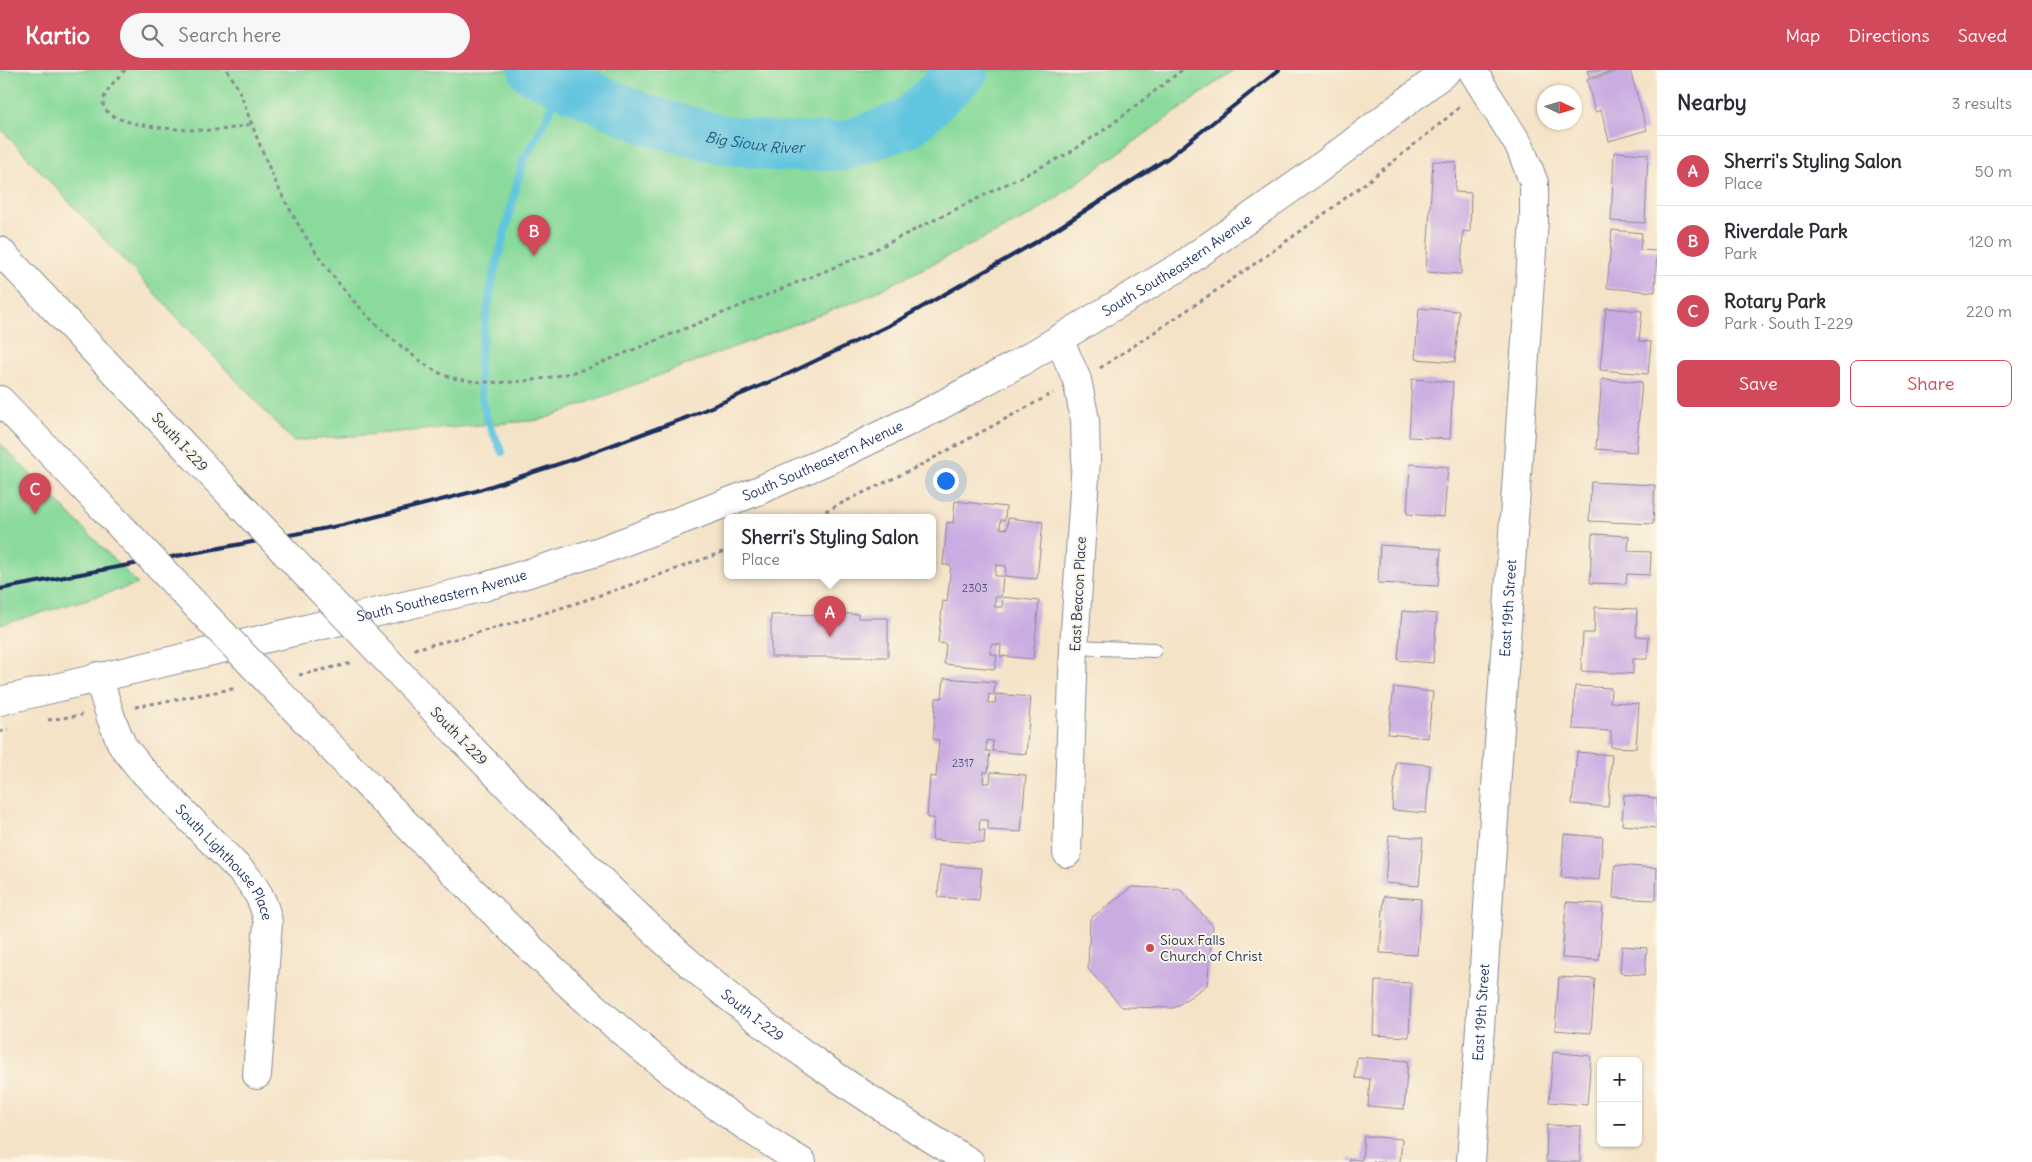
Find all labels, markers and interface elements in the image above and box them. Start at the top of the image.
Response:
search box [120,13,470,58]
text: Kartio [25,20,90,50]
icon: search [138,21,166,49]
text: Search here [178,23,281,47]
text: Map [1785,24,1820,47]
text: Directions [1848,24,1930,47]
text: Saved [1958,24,2007,47]
north arrow [1537,85,1582,130]
text: Nearby [1677,89,1747,116]
text: 3 results [1952,93,2012,113]
water label: Big Sioux River [703,126,806,157]
text: Sherri's Styling Salon [1724,149,1902,173]
text: A [1688,161,1698,181]
text: 50 m [1974,161,2012,181]
text: Place [1724,173,1763,193]
street label: South Southeastern Avenue [1098,210,1255,320]
pin: B [518,215,550,256]
text: Riverdale Park [1724,219,1848,243]
text: B [1688,231,1698,251]
text: 120 m [1969,231,2012,251]
text: Park [1724,243,1757,263]
text: Rotary Park [1724,289,1826,313]
text: C [1688,301,1698,321]
text: 220 m [1966,301,2012,321]
text: Park · South I-229 [1724,313,1854,333]
button: Save [1677,360,1840,407]
button: Share [1850,360,2012,407]
street label: South I-229 [148,409,212,475]
street label: South Southeastern Avenue [740,416,906,505]
your location [933,468,959,494]
pin: C [19,473,51,514]
popup [724,514,936,579]
text: Sherri's Styling Salon [741,525,919,549]
street label: East Beacon Place [1066,536,1090,652]
text: Place [741,549,780,569]
street label: East 19th Street [1496,559,1520,658]
street label: South Southeastern Avenue [355,565,529,626]
house number: 2303 [962,581,988,595]
pin: A [814,596,846,637]
street label: South I-229 [427,703,491,769]
house number: 2317 [952,756,975,770]
street label: South Lighthouse Place [172,801,276,922]
place label: Sioux Falls Church of Christ [1160,931,1263,965]
marker: Sioux Falls Church of Christ [1144,942,1156,954]
street label: East 19th Street [1469,963,1493,1062]
street label: South I-229 [717,985,787,1045]
map controls [1597,1057,1642,1147]
button: + [1597,1057,1642,1102]
button: − [1597,1102,1642,1147]

